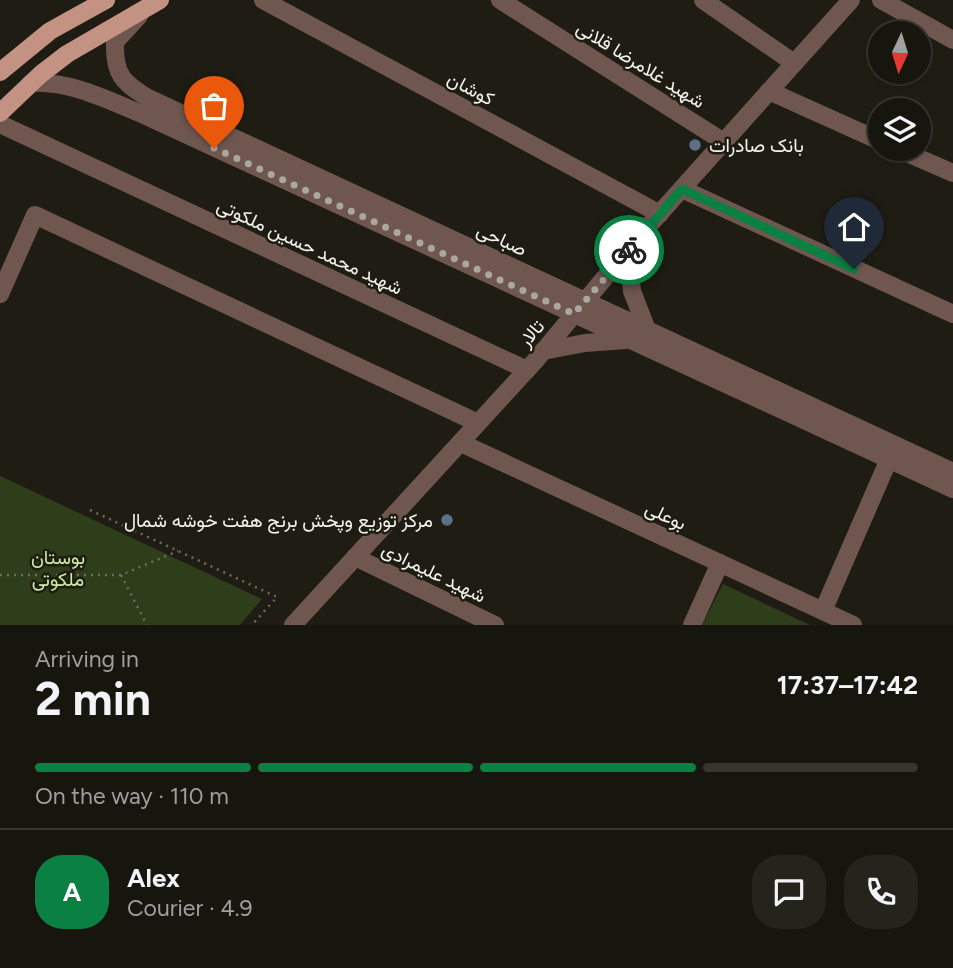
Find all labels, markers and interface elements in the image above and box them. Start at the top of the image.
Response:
street label: شهید غلامرضا قلانی [572,16,709,113]
north arrow [868,21,931,84]
map controls [868,21,931,161]
street label: کوشان [443,67,498,110]
pin [184,76,244,148]
icon: bag [195,87,233,125]
button: layers [868,98,931,161]
place label: بانک صادرات [709,134,804,157]
marker: بانک صادرات [687,137,703,153]
street label: شهید محمد حسین ملکوتی [213,193,406,300]
pin [824,197,884,269]
icon: home [835,208,873,246]
courier [594,215,664,285]
street label: صباحی [473,218,530,261]
icon: bike [610,231,648,269]
street label: تالار [513,315,549,352]
street label: بوعلی [642,496,690,535]
place label: مرکز توزیع وپخش برنج هفت خوشه شمال [124,509,433,534]
marker: مرکز توزیع وپخش برنج هفت خوشه شمال [439,512,455,528]
street label: شهید علیمرادی [378,537,490,608]
park label: بوستان ملکوتی [31,546,85,591]
text: Arriving in [35,645,139,673]
text: 17:37–17:42 [777,669,918,701]
text: 2 min [35,671,151,727]
text: On the way · 110 m [35,782,229,810]
button: chat [752,855,826,929]
button: phone [844,855,918,929]
text: Alex [127,862,180,894]
text: A [63,876,81,908]
text: Courier · 4.9 [127,894,253,922]

